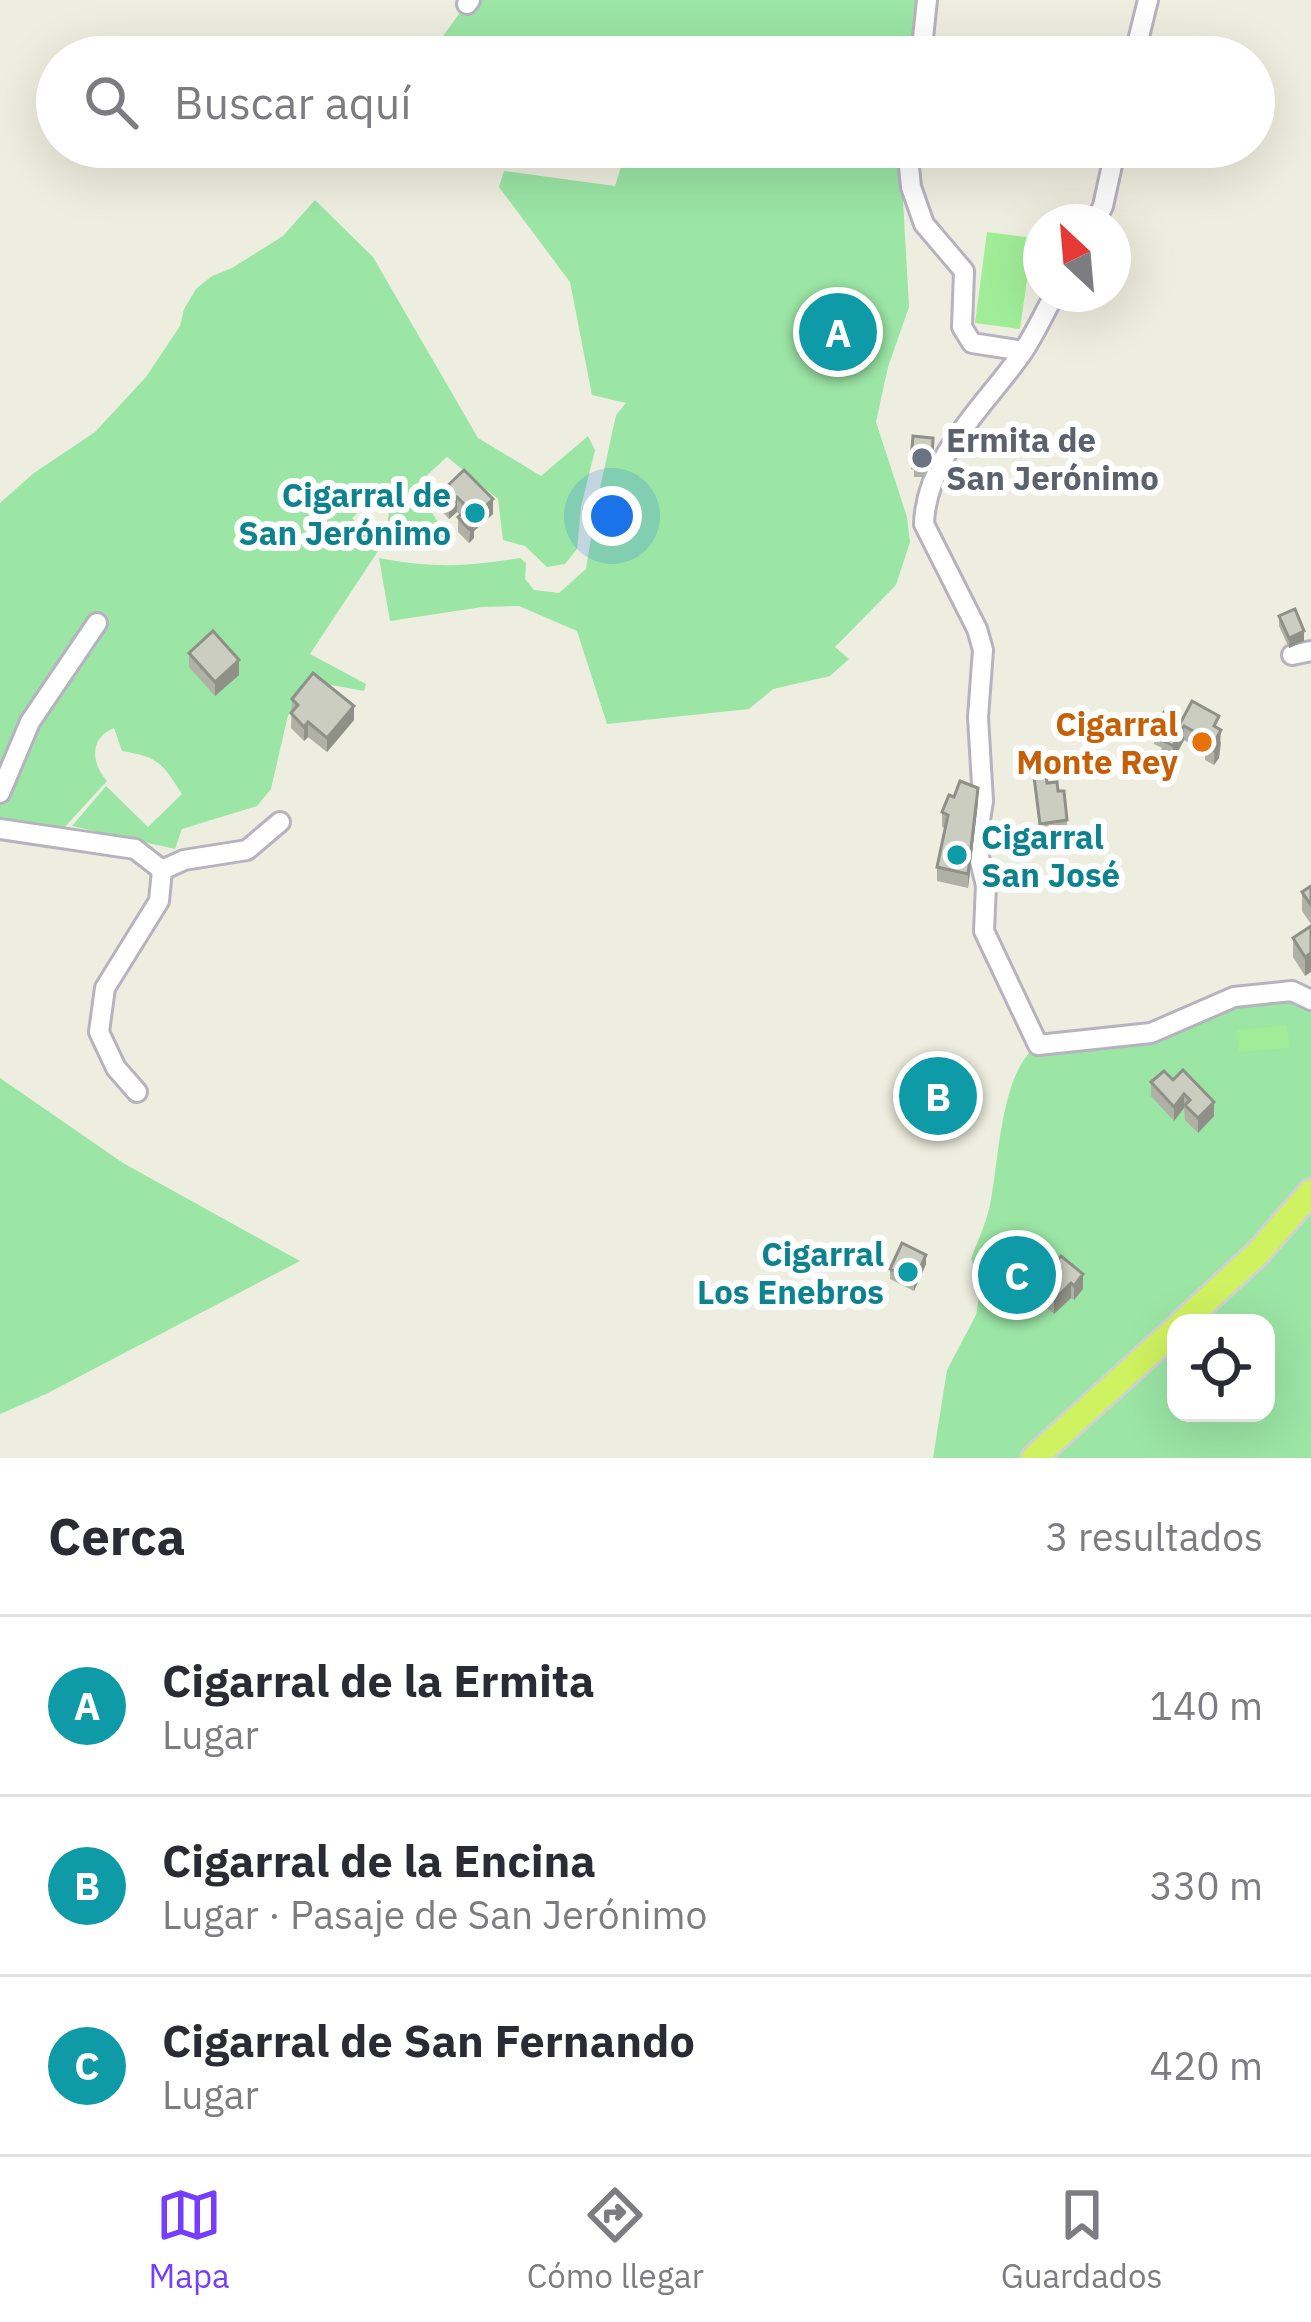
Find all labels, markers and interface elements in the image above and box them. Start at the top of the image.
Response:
search box [36,36,1275,168]
icon: search [78,69,144,135]
text: Buscar aquí [174,73,412,131]
north arrow [1023,204,1131,312]
pin: A [799,287,877,377]
place label: Ermita de San Jerónimo [946,418,1159,499]
marker: Ermita de San Jerónimo [909,445,935,471]
place label: Cigarral de San Jerónimo [238,473,451,554]
your location [582,486,642,546]
marker: Cigarral de San Jerónimo [462,500,488,526]
place label: Cigarral Monte Rey [1016,702,1178,783]
marker: Cigarral Monte Rey [1189,729,1215,755]
place label: Cigarral San José [981,815,1120,896]
marker: Cigarral San José [944,842,970,868]
pin: B [899,1051,977,1141]
pin: C [978,1230,1056,1320]
place label: Cigarral Los Enebros [697,1232,884,1313]
marker: Cigarral Los Enebros [895,1259,921,1285]
map controls [1167,1314,1275,1422]
button: locate [1167,1314,1275,1422]
text: Cerca [48,1503,186,1569]
text: 3 resultados [1045,1511,1263,1562]
text: Cigarral de la Ermita [162,1651,595,1709]
text: A [74,1680,100,1731]
text: 140 m [1150,1680,1263,1731]
text: Lugar [162,1709,259,1760]
text: Cigarral de la Encina [162,1831,596,1889]
text: B [74,1860,100,1911]
text: 330 m [1150,1860,1263,1911]
text: Lugar · Pasaje de San Jerónimo [162,1889,707,1940]
text: Cigarral de San Fernando [162,2011,695,2069]
text: C [74,2040,100,2091]
text: 420 m [1150,2040,1263,2091]
text: Lugar [162,2069,259,2120]
tab: Mapa [149,2182,230,2297]
tab: Cómo llegar [527,2182,704,2297]
tab: Guardados [1001,2182,1162,2297]

